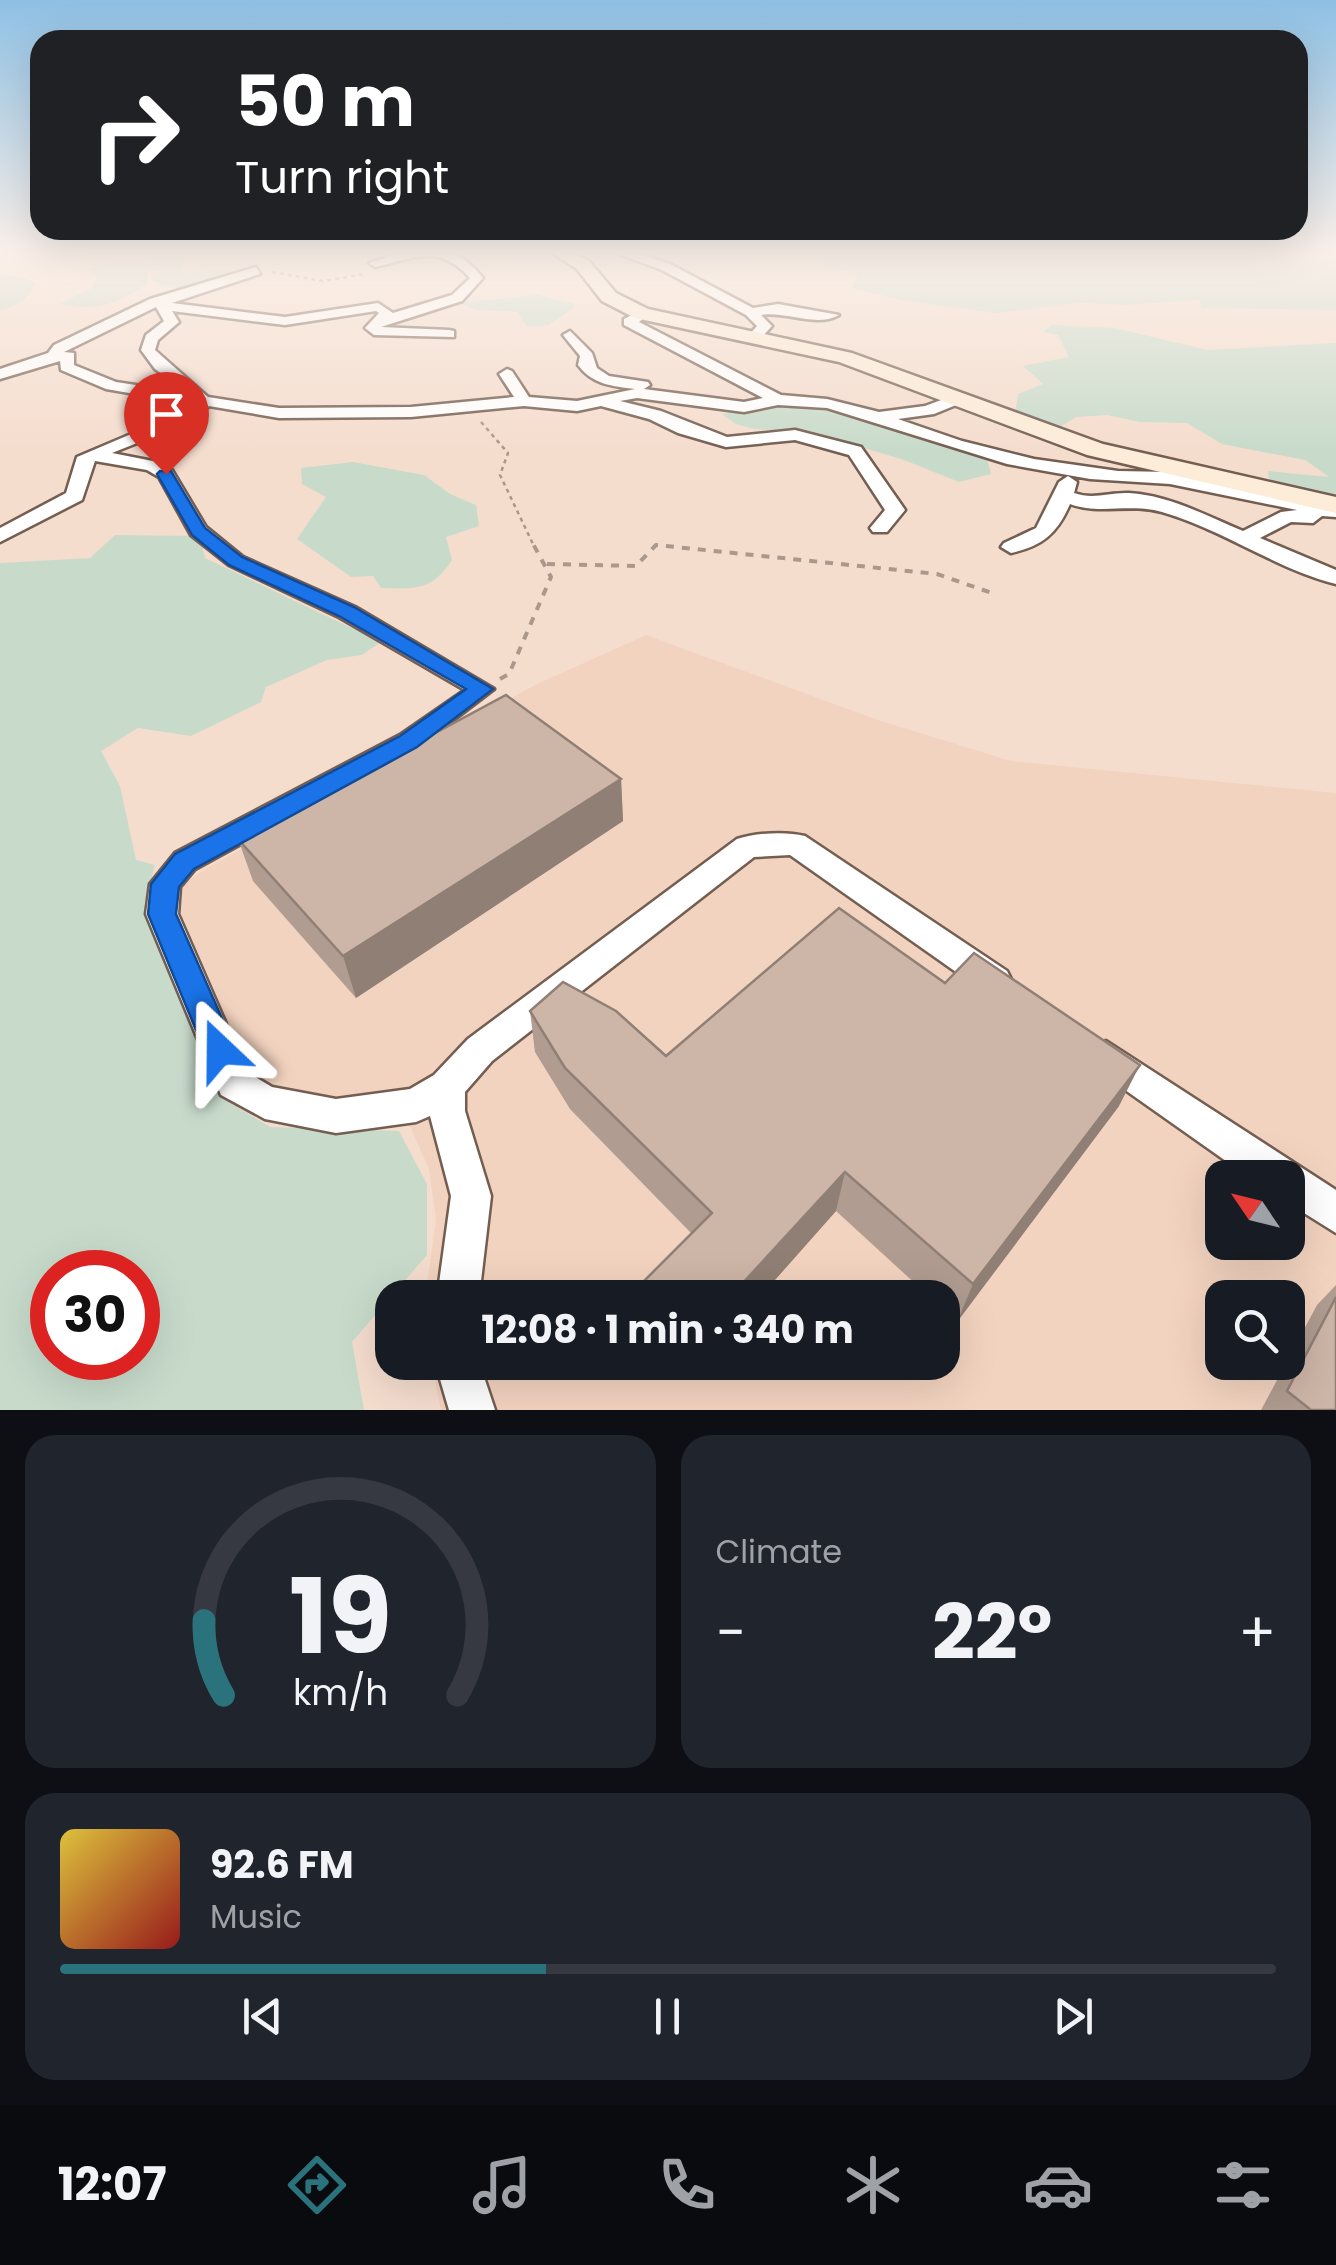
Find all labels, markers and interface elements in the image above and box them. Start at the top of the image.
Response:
text: 50 m [235,52,415,151]
icon: right [70,70,200,200]
text: Turn right [235,146,449,209]
pin [124,372,209,475]
icon: arrive [139,387,194,442]
position arrow [168,998,272,1102]
north arrow [1205,1160,1305,1260]
map controls [1205,1160,1305,1380]
speed limit sign: 30 [30,1250,160,1380]
button: search [1205,1280,1305,1380]
text: 12:08 · 1 min · 340 m [481,1303,854,1356]
text: Climate [716,1529,842,1574]
text: 19 [289,1544,392,1689]
text: 22° [932,1580,1052,1685]
text: − [716,1594,746,1671]
text: + [1238,1594,1276,1671]
text: km/h [293,1667,388,1718]
text: 92.6 FM [210,1838,354,1891]
text: Music [210,1894,302,1939]
icon: previous [235,1989,290,2044]
icon: pause [640,1989,695,2044]
icon: next [1046,1989,1101,2044]
icon: directions [282,2150,352,2220]
icon: music [467,2150,537,2220]
icon: phone [652,2150,722,2220]
icon: climate [838,2150,908,2220]
icon: car [1023,2150,1093,2220]
icon: filters [1208,2150,1278,2220]
text: 12:07 [58,2153,166,2216]

